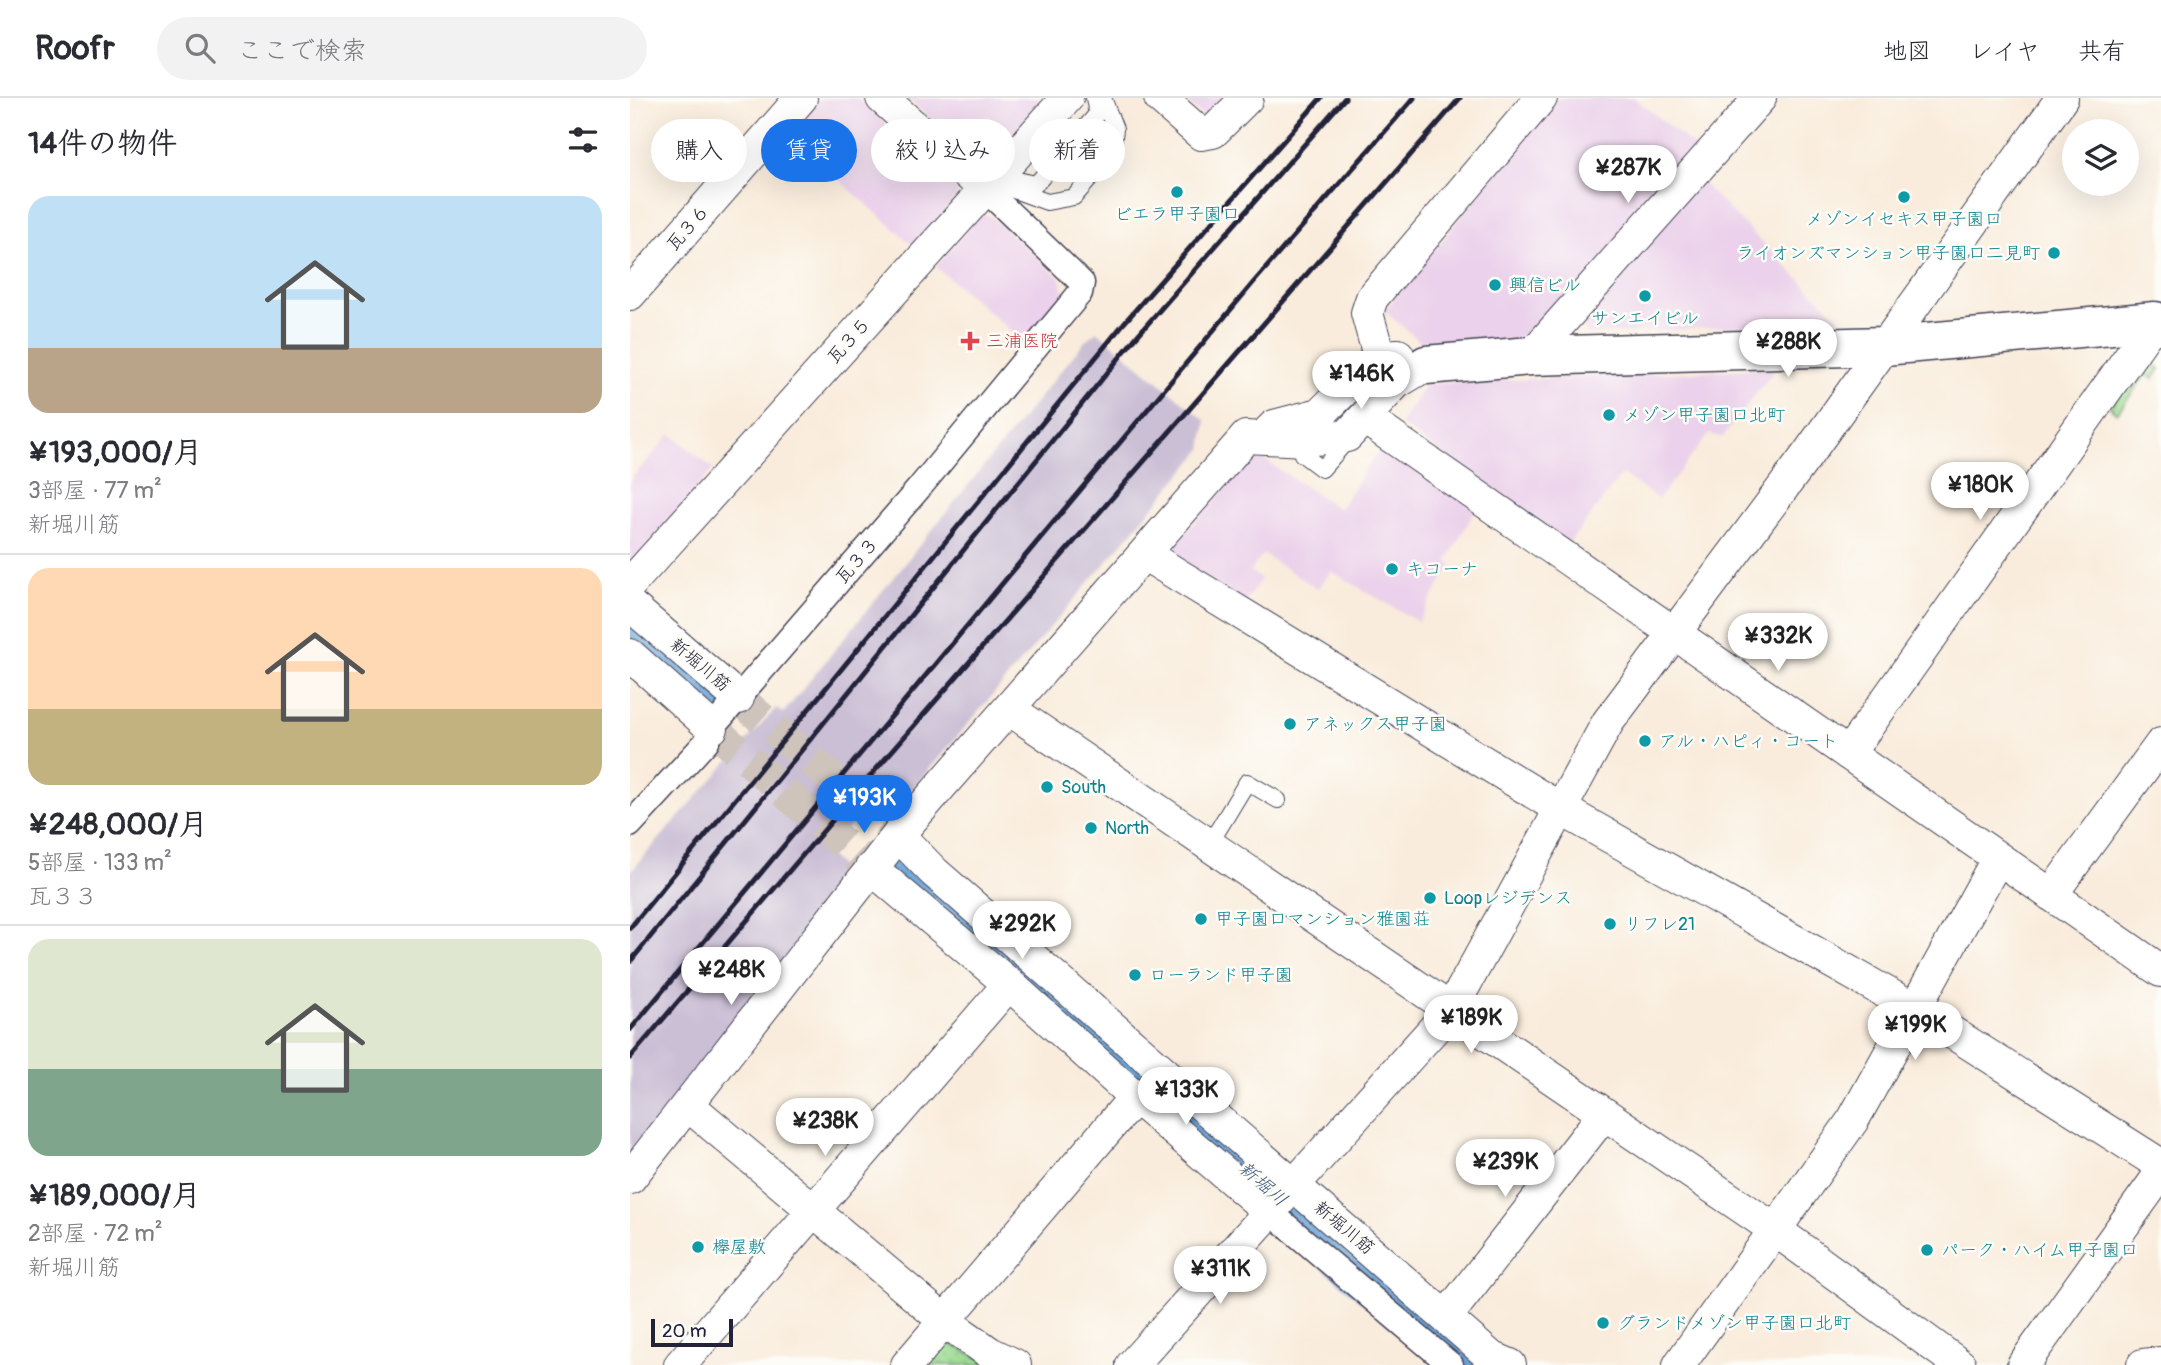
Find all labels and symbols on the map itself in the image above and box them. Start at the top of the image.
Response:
pin: ¥287K [1579,146,1677,205]
marker: ビエラ甲子園口 [1169,184,1185,200]
marker: メゾンイセキス甲子園口 [1896,189,1912,205]
street label: 瓦３６ [662,200,714,256]
place label: ビエラ甲子園口 [1114,203,1240,226]
place label: メゾンイセキス甲子園口 [1806,208,2002,231]
place label: ライオンズマンション甲子園口二見町 [1736,242,2040,265]
marker: ライオンズマンション甲子園口二見町 [2046,245,2062,261]
place label: 興信ビル [1509,274,1581,297]
marker: 興信ビル [1487,277,1503,293]
marker: サンエイビル [1637,288,1653,304]
place label: サンエイビル [1591,307,1699,330]
street label: 瓦３５ [822,313,876,369]
pin: ¥288K [1739,320,1837,379]
place label: 三浦医院 [986,330,1058,353]
marker: 三浦医院 [960,331,980,351]
pin: ¥146K [1312,352,1410,411]
place label: メゾン甲子園口北町 [1623,404,1785,427]
marker: メゾン甲子園口北町 [1601,407,1617,423]
pin: ¥180K [1931,462,2029,522]
street label: 瓦３３ [831,533,883,589]
place label: キコーナ [1406,558,1478,581]
marker: キコーナ [1384,561,1400,577]
pin: ¥332K [1729,614,1827,673]
street label: 新堀川筋 [665,633,735,697]
place label: アネックス甲子園 [1304,713,1447,736]
marker: アネックス甲子園 [1282,716,1298,732]
place label: アル・ハピィ・コート [1659,730,1838,753]
marker: アル・ハピィ・コート [1637,733,1653,749]
pin: ¥193K [815,776,913,835]
place label: South [1061,776,1106,799]
marker: South [1039,779,1055,795]
place label: North [1105,817,1149,840]
marker: North [1083,820,1099,836]
place label: Loopレジデンス [1444,887,1572,910]
marker: Loopレジデンス [1422,890,1438,906]
pin: ¥292K [973,902,1071,961]
place label: 甲子園口マンション雅園荘 [1215,908,1430,931]
marker: 甲子園口マンション雅園荘 [1193,911,1209,927]
place label: リフレ21 [1624,913,1695,936]
marker: リフレ21 [1602,916,1618,932]
pin: ¥248K [682,948,780,1007]
place label: ローランド甲子園 [1149,964,1293,987]
marker: ローランド甲子園 [1127,967,1143,983]
pin: ¥189K [1422,996,1520,1055]
pin: ¥199K [1866,1002,1964,1062]
pin: ¥133K [1137,1068,1235,1127]
pin: ¥238K [776,1098,874,1158]
pin: ¥239K [1456,1140,1554,1199]
water label: 新堀川 [1234,1156,1292,1212]
street label: 新堀川筋 [1309,1196,1379,1260]
place label: 欅屋敷 [712,1236,766,1259]
marker: 欅屋敷 [690,1239,706,1255]
place label: パーク・ハイム甲子園口 [1941,1239,2138,1262]
marker: パーク・ハイム甲子園口 [1919,1242,1935,1258]
pin: ¥311K [1171,1246,1269,1306]
place label: グランドメゾン甲子園口北町 [1617,1312,1851,1335]
marker: グランドメゾン甲子園口北町 [1595,1315,1611,1331]
scale bar [651,1316,733,1348]

